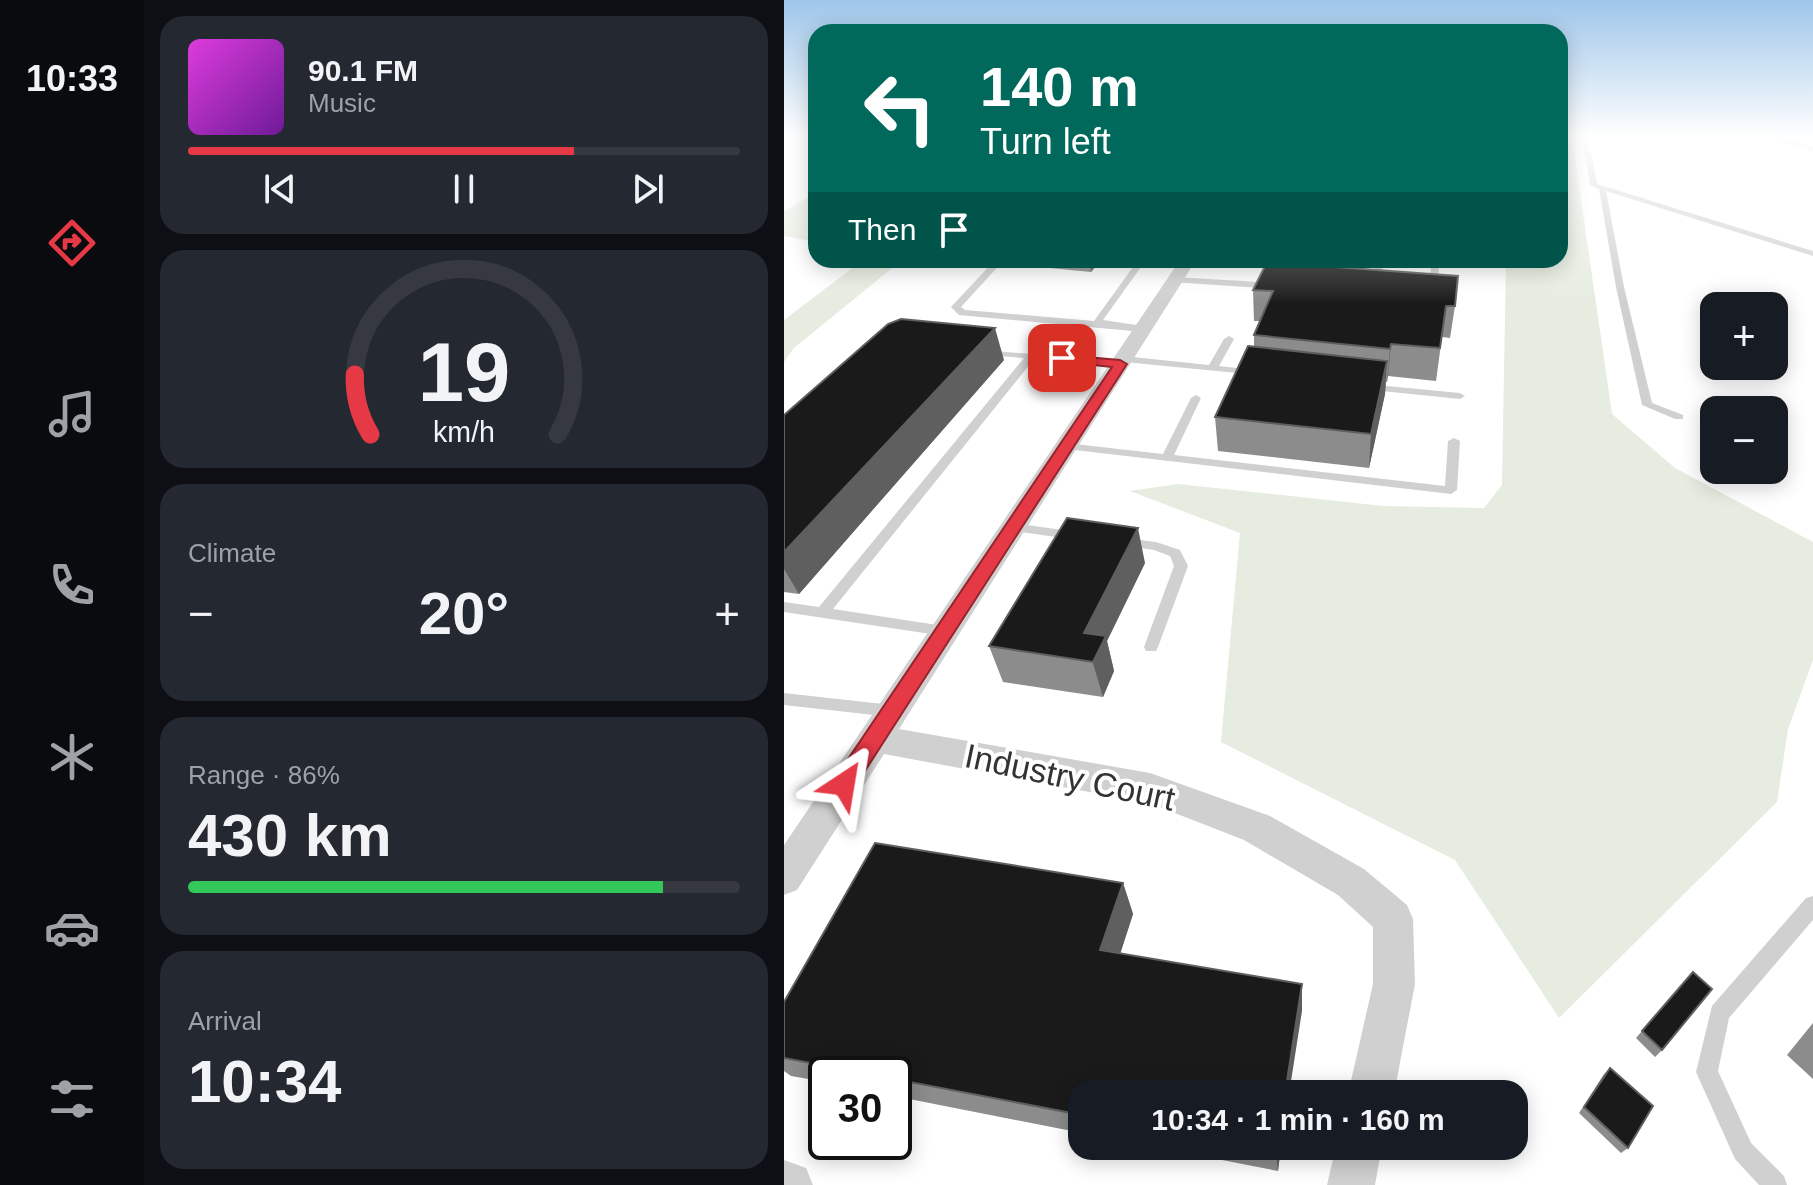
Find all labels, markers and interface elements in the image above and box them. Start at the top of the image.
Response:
text: 90.1 FM [308,54,418,87]
text: 140 m [980,55,1139,118]
icon: left [848,56,952,160]
text: 10:33 [26,58,118,99]
text: Music [308,88,376,118]
text: Turn left [980,121,1111,162]
icon: previous [258,167,302,211]
icon: pause [442,167,486,211]
icon: next [626,167,670,211]
icon: arrive [932,208,976,252]
text: Then [848,213,916,246]
icon: directions [44,215,100,271]
map controls [1700,292,1788,484]
button: + [1700,292,1788,380]
pin [1028,324,1096,392]
text: 19 [418,325,510,418]
icon: arrive [1040,336,1084,380]
icon: music [44,386,100,442]
button: − [1700,396,1788,484]
text: km/h [433,416,495,448]
text: Climate [188,538,276,568]
icon: phone [44,557,100,613]
text: 20° [419,580,509,647]
text: − [188,589,214,638]
text: + [714,589,740,638]
icon: climate [44,729,100,785]
street label: Industry Court [962,736,1179,818]
position arrow [802,742,886,826]
text: Range · 86% [188,760,340,790]
text: 430 km [188,802,392,869]
icon: car [44,900,100,956]
text: Arrival [188,1006,262,1036]
text: 10:34 [188,1048,341,1115]
speed limit sign: 30 [808,1056,912,1160]
icon: filters [44,1071,100,1127]
text: 10:34 · 1 min · 160 m [1151,1103,1445,1136]

